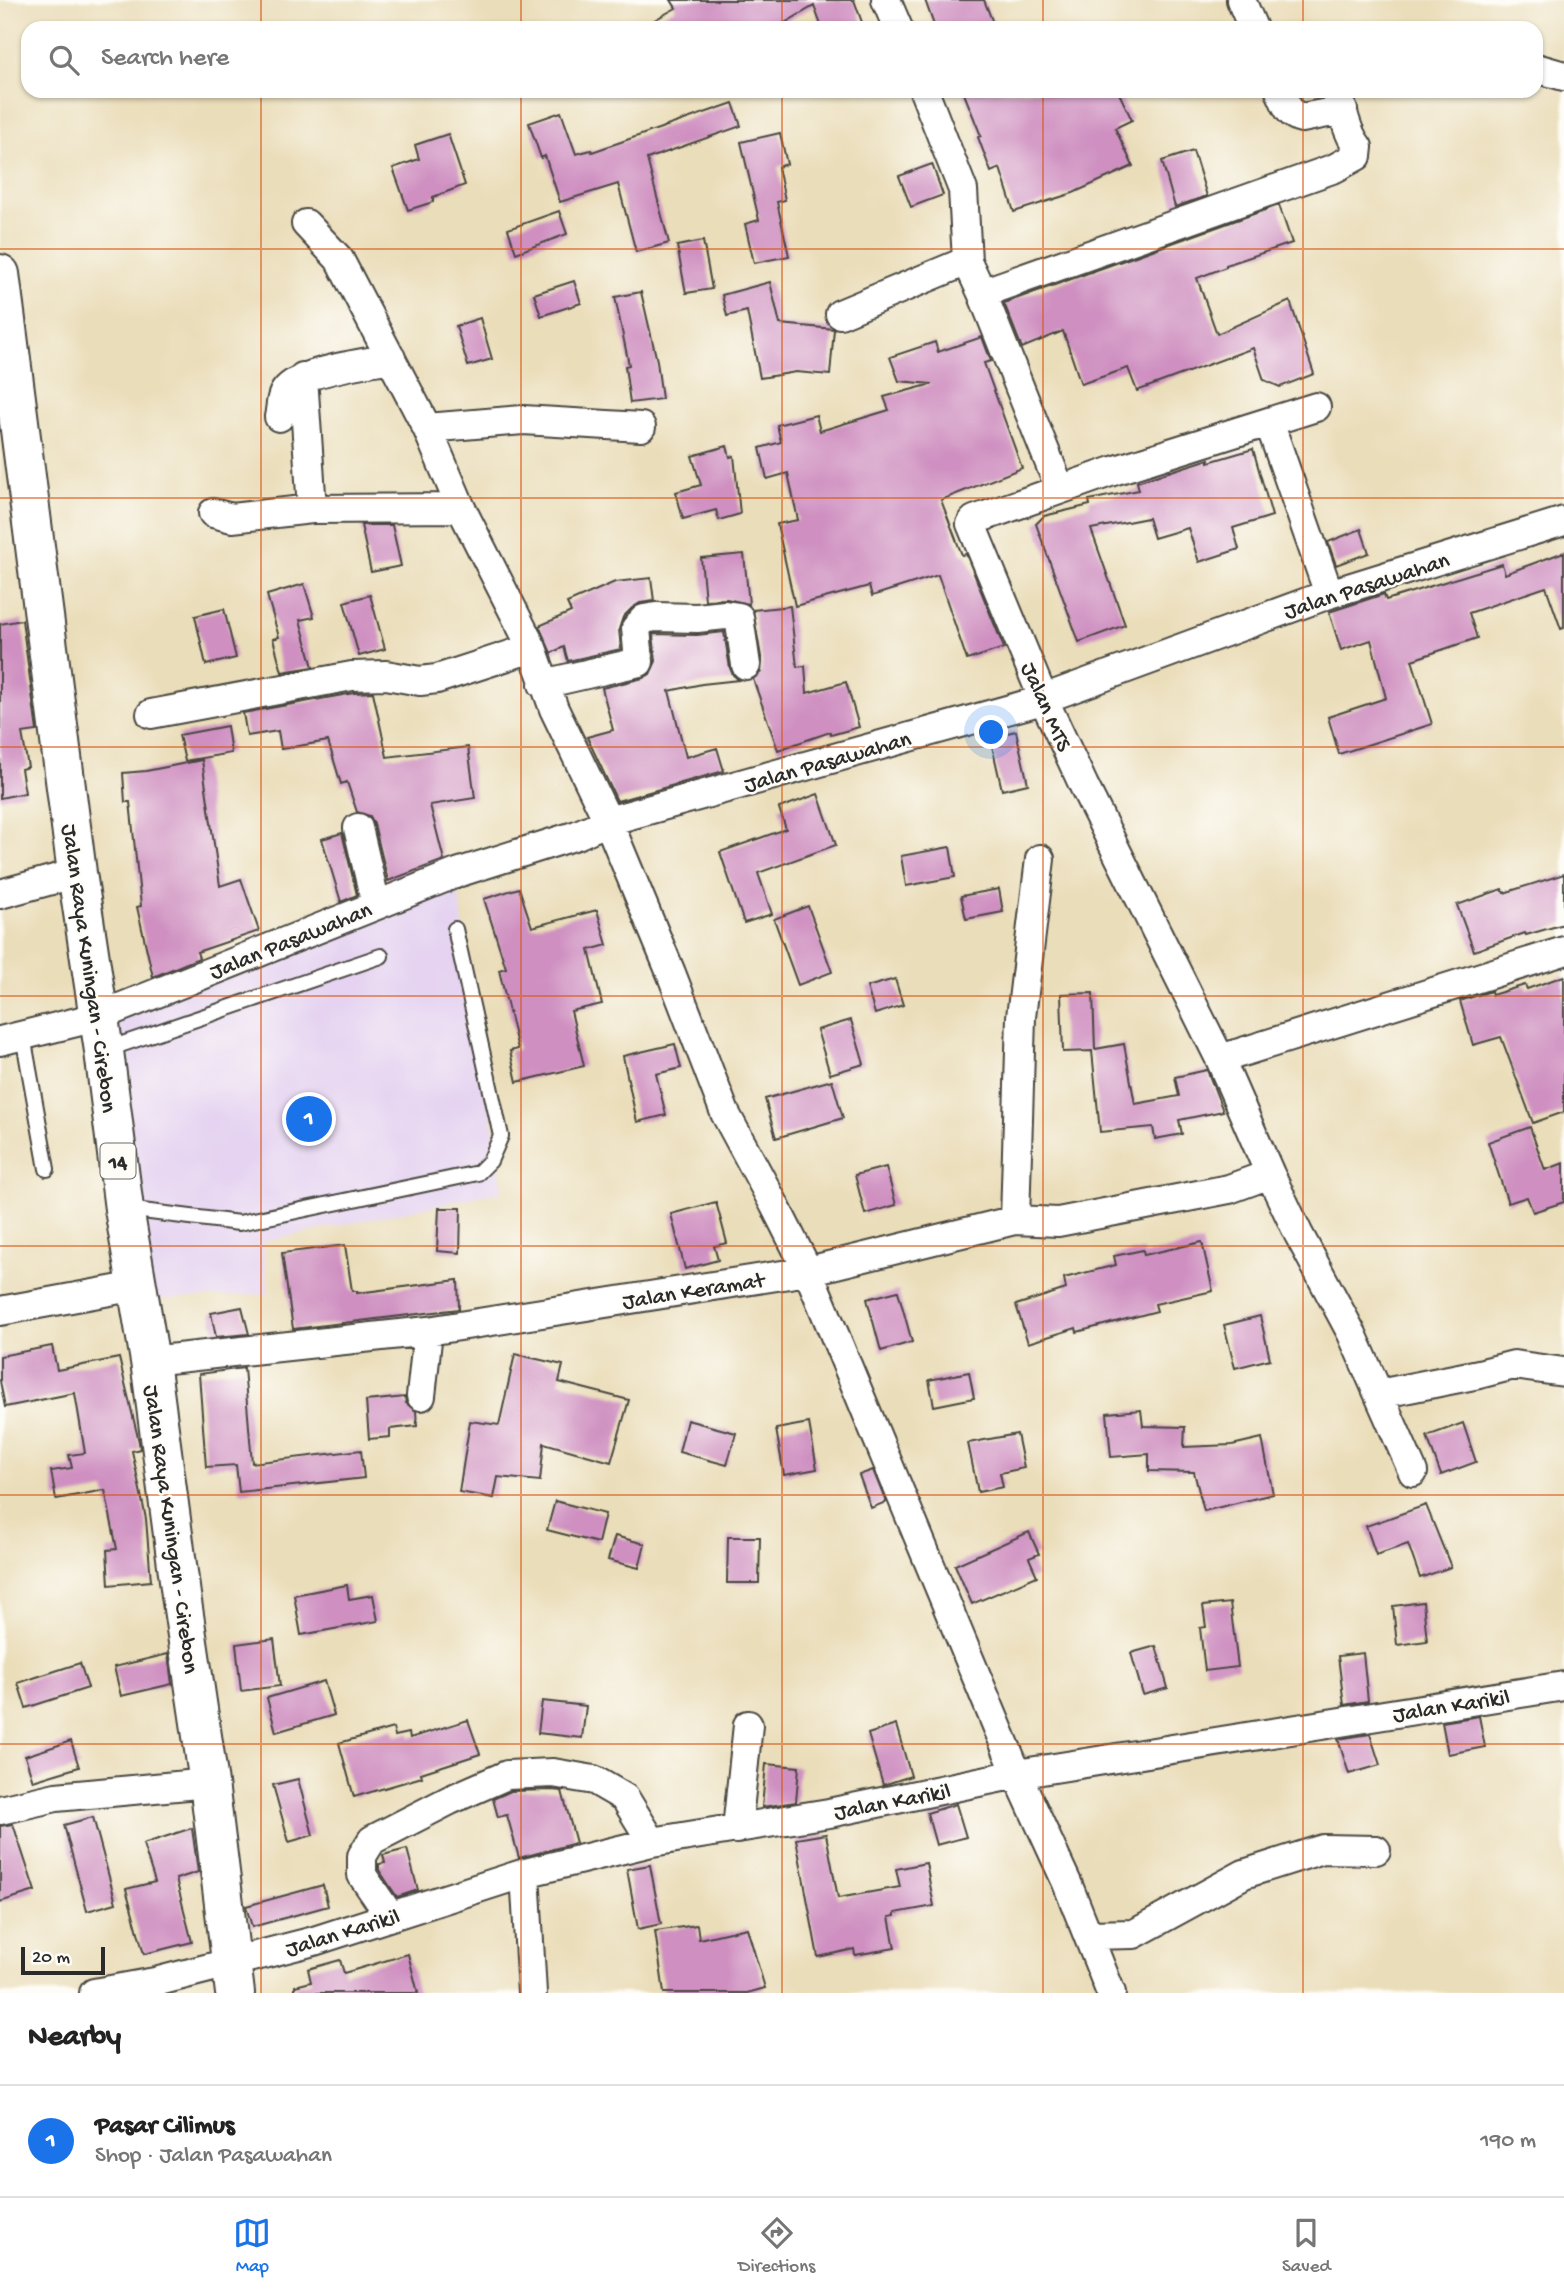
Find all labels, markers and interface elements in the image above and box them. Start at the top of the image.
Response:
search box [21,21,1543,98]
icon: search [45,41,83,79]
text: Search here [101,44,229,75]
street label: Jalan Pasawahan [1281,548,1453,627]
street label: Jalan MTS [1013,659,1077,756]
your location [974,715,1008,749]
street label: Jalan Pasawahan [741,727,915,800]
street label: Jalan Raya Kuningan - Cirebon [54,822,121,1115]
street label: Jalan Pasawahan [206,897,376,987]
pin: 1 [286,1093,332,1145]
road number: 14 [100,1144,136,1178]
street label: Jalan Keramat [621,1268,768,1317]
street label: Jalan Raya Kuningan - Cirebon [136,1383,203,1676]
street label: Jalan Karikil [1391,1685,1512,1730]
street label: Jalan Karikil [832,1779,953,1828]
street label: Jalan Karikil [283,1904,403,1965]
scale bar [21,1944,105,1976]
text: 20 m [32,1947,70,1970]
text: Nearby [28,2021,121,2056]
text: Pasar Cilimus [95,2112,234,2143]
text: 1 [46,2128,56,2155]
text: 190 m [1480,2128,1536,2155]
text: Shop · Jalan Pasawahan [95,2143,332,2170]
tab: Map [233,2214,271,2279]
tab: Directions [738,2214,815,2279]
tab: Saved [1282,2214,1331,2279]

